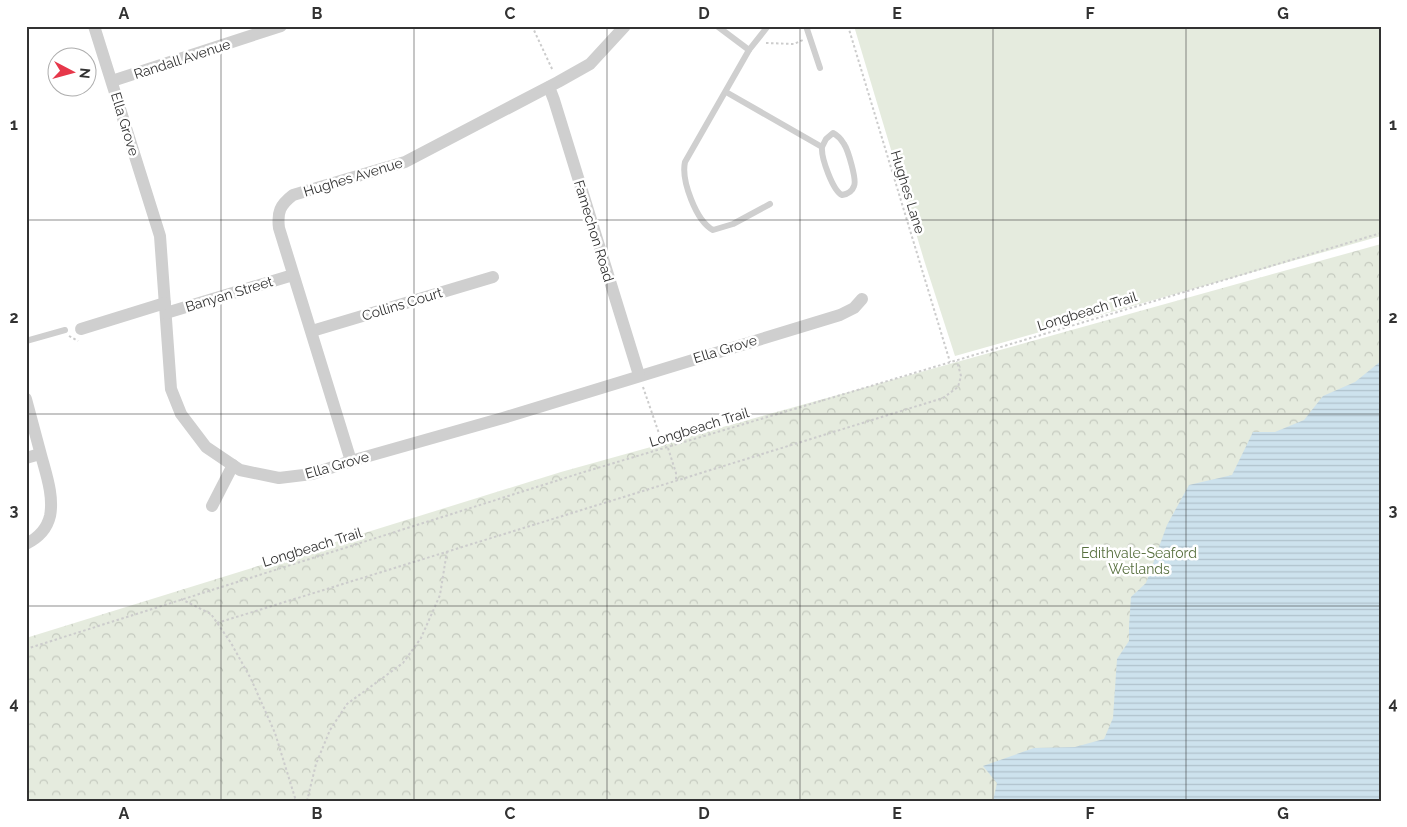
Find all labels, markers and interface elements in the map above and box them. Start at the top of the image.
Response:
text: A [119,4,130,23]
text: B [312,4,323,23]
text: C [505,4,516,23]
text: D [698,4,710,23]
text: E [892,4,902,23]
text: F [1085,4,1095,23]
text: G [1277,4,1289,23]
street label: Randall Avenue [132,36,232,82]
north arrow [48,48,98,98]
text: N [76,67,93,80]
street label: Ella Grove [108,90,142,158]
text: 1 [10,115,18,134]
text: 1 [1389,115,1397,134]
street label: Hughes Lane [888,148,928,236]
street label: Hughes Avenue [302,154,404,200]
street label: Famechon Road [571,178,617,284]
street label: Banyan Street [183,273,275,315]
street label: Collins Court [360,284,444,324]
street label: Longbeach Trail [1035,288,1139,334]
text: 2 [9,308,19,327]
text: 2 [1388,308,1398,327]
street label: Ella Grove [691,332,759,366]
street label: Longbeach Trail [647,404,751,450]
street label: Ella Grove [303,448,371,482]
text: 3 [10,501,19,520]
text: 3 [1389,501,1398,520]
street label: Longbeach Trail [260,524,364,570]
park label: Edithvale-Seaford Wetlands [1081,545,1197,577]
text: 4 [9,694,19,713]
text: 4 [1388,694,1398,713]
text: A [119,804,130,823]
text: B [312,804,323,823]
text: C [505,804,516,823]
text: D [698,804,710,823]
text: E [892,804,902,823]
text: F [1085,804,1095,823]
text: G [1277,804,1289,823]

